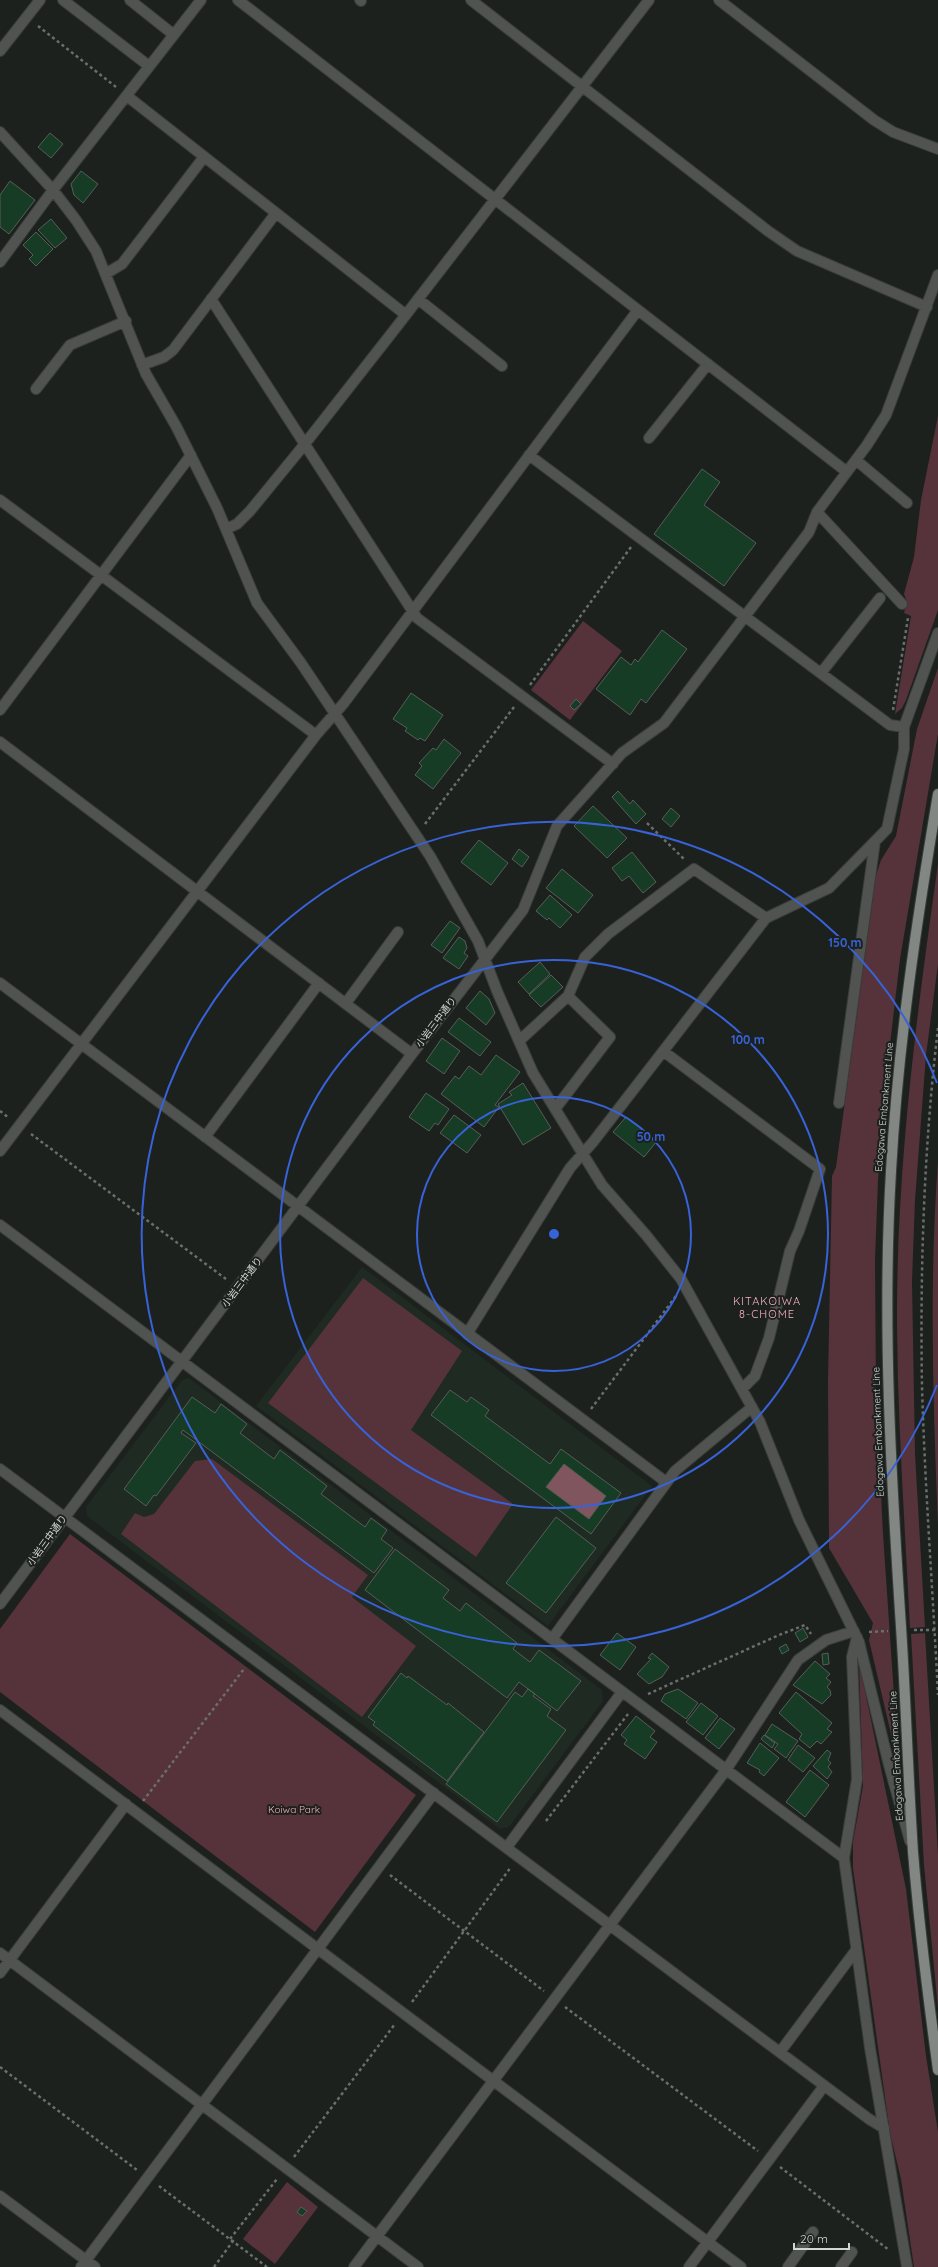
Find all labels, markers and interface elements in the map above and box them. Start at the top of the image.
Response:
text: 150 m [828,935,862,950]
street label: 小岩三中通り [413,994,459,1050]
text: 100 m [731,1032,765,1047]
street label: Edogawa Embankment Line [872,1041,896,1172]
text: 50 m [637,1129,665,1144]
centre of rings [547,1227,561,1241]
street label: 小岩三中通り [219,1254,265,1310]
district label: KITAKOIWA 8-CHOME [733,1294,801,1321]
street label: Edogawa Embankment Line [869,1367,887,1497]
street label: 小岩三中通り [24,1512,70,1568]
street label: Edogawa Embankment Line [886,1690,906,1821]
park label: Koiwa Park [268,1803,320,1816]
scale bar [794,2225,849,2251]
text: 20 m [800,2231,828,2246]

